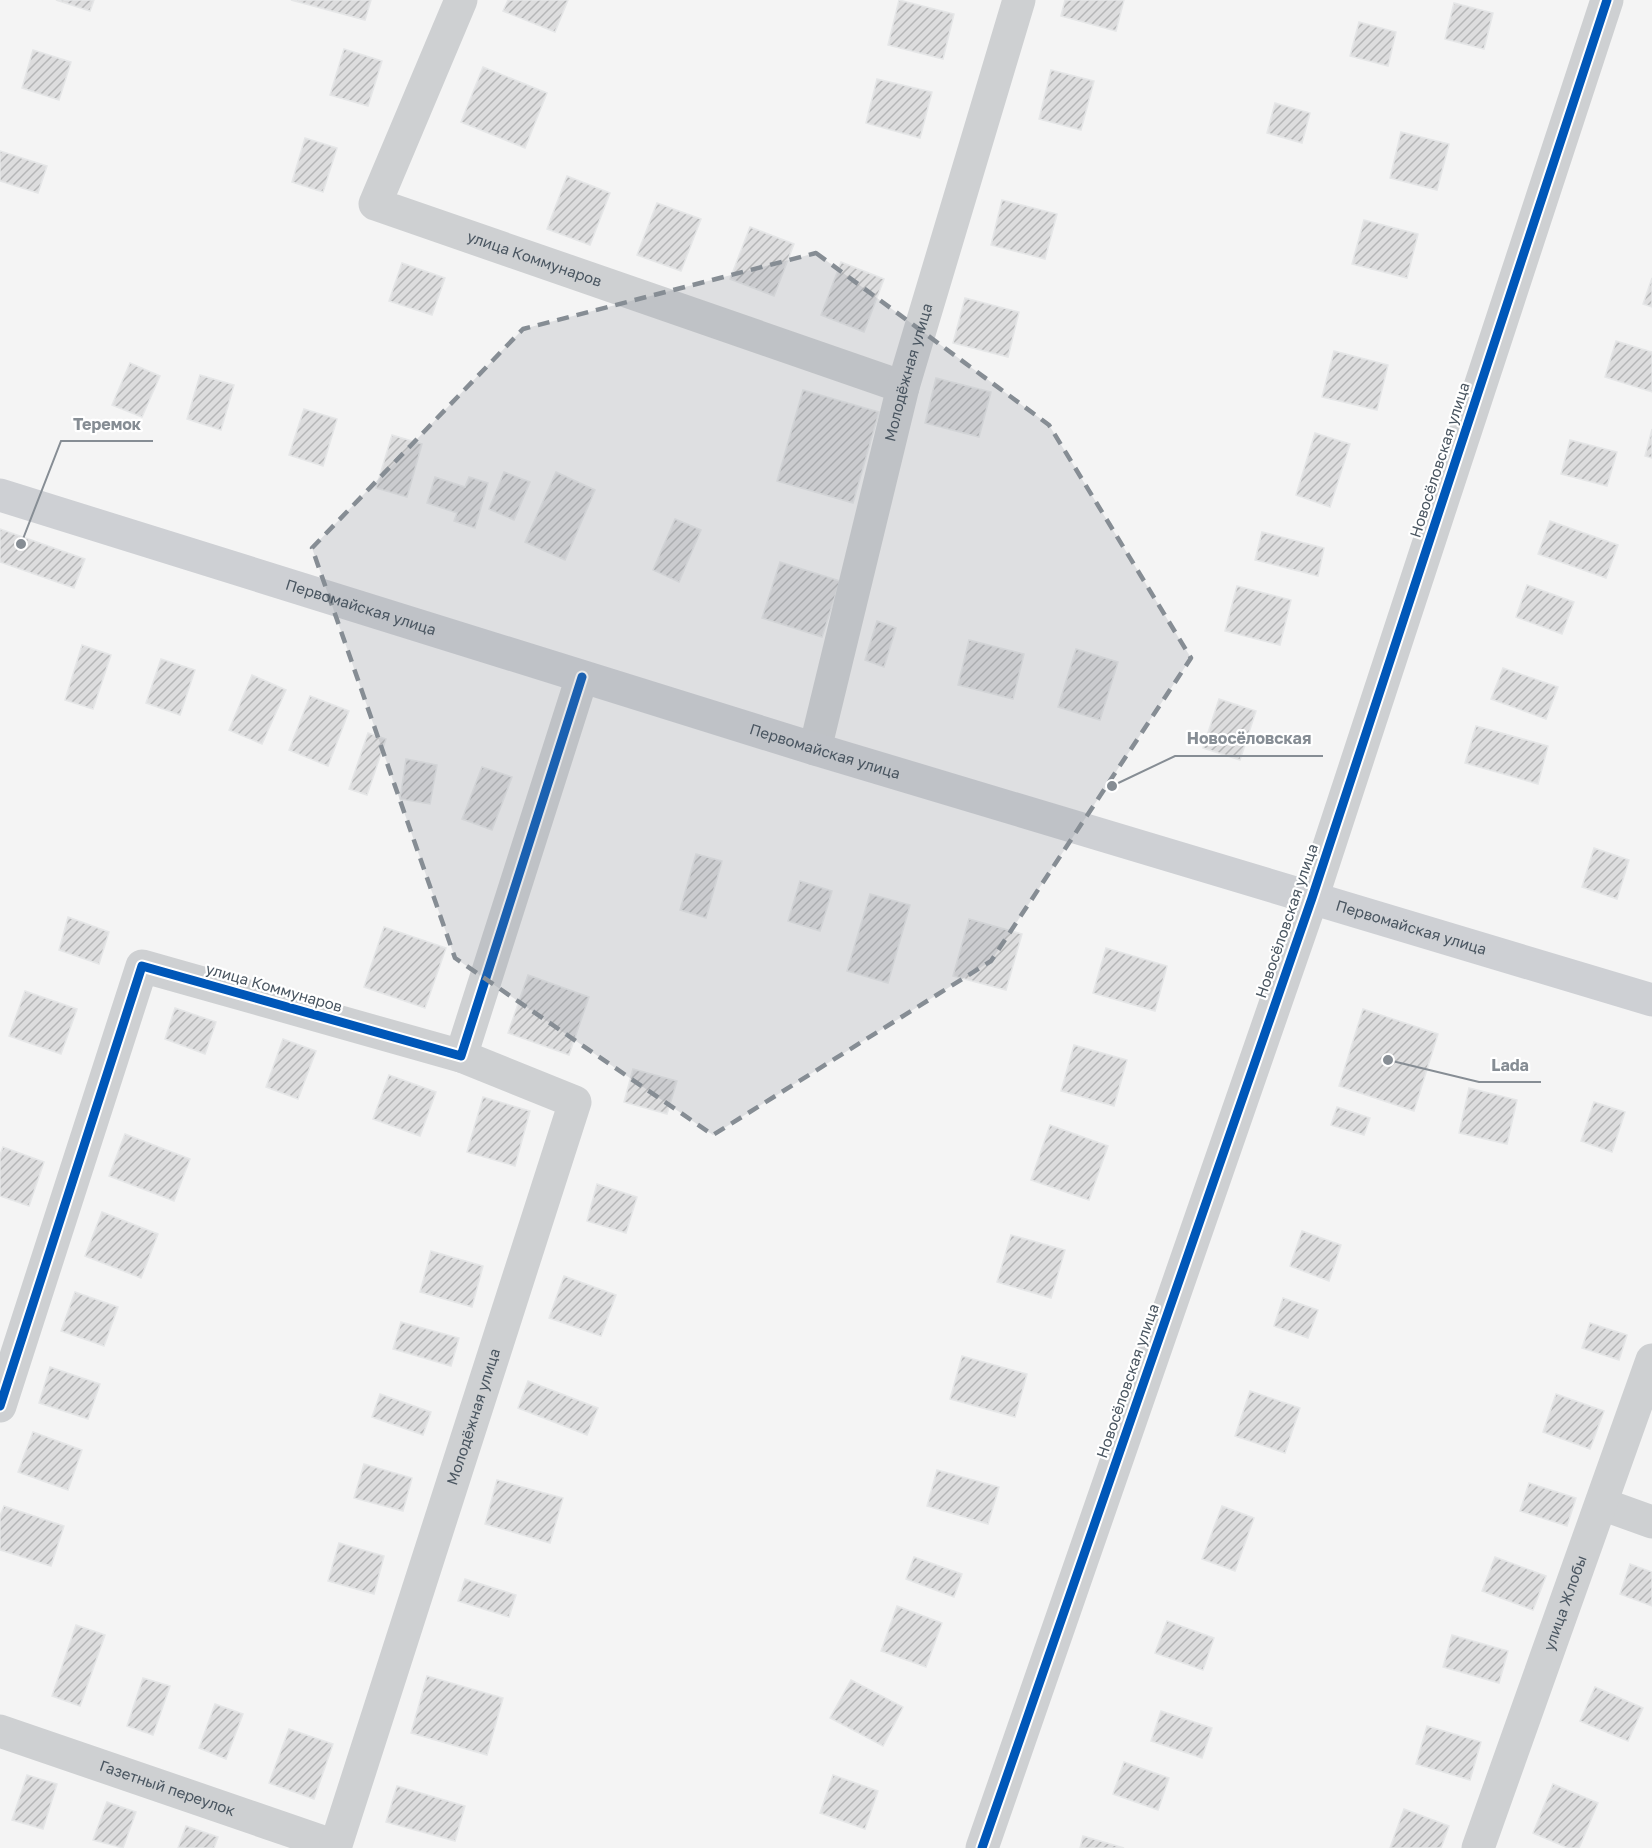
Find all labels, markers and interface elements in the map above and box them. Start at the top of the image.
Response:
street label: улица Коммунаров [465,227,604,290]
street label: Молодёжная улица [880,301,936,443]
street label: Новосёловская улица [1405,380,1473,540]
callout: Теремок [61,407,153,441]
text: Теремок [73,414,142,434]
street label: Первомайская улица [284,575,439,638]
street label: Первомайская улица [748,719,903,782]
callout: Новосёловская [1175,722,1323,756]
text: Новосёловская [1187,728,1311,748]
street label: Новосёловская улица [1251,841,1321,1000]
street label: Первомайская улица [1334,896,1489,958]
street label: улица Коммунаров [204,959,345,1015]
callout: Lada [1479,1048,1541,1082]
text: Lada [1491,1055,1529,1075]
street label: Новосёловская улица [1092,1301,1162,1460]
street label: Молодёжная улица [442,1346,503,1487]
street label: улица Жлобы [1539,1553,1590,1653]
street label: Газетный переулок [98,1756,238,1819]

